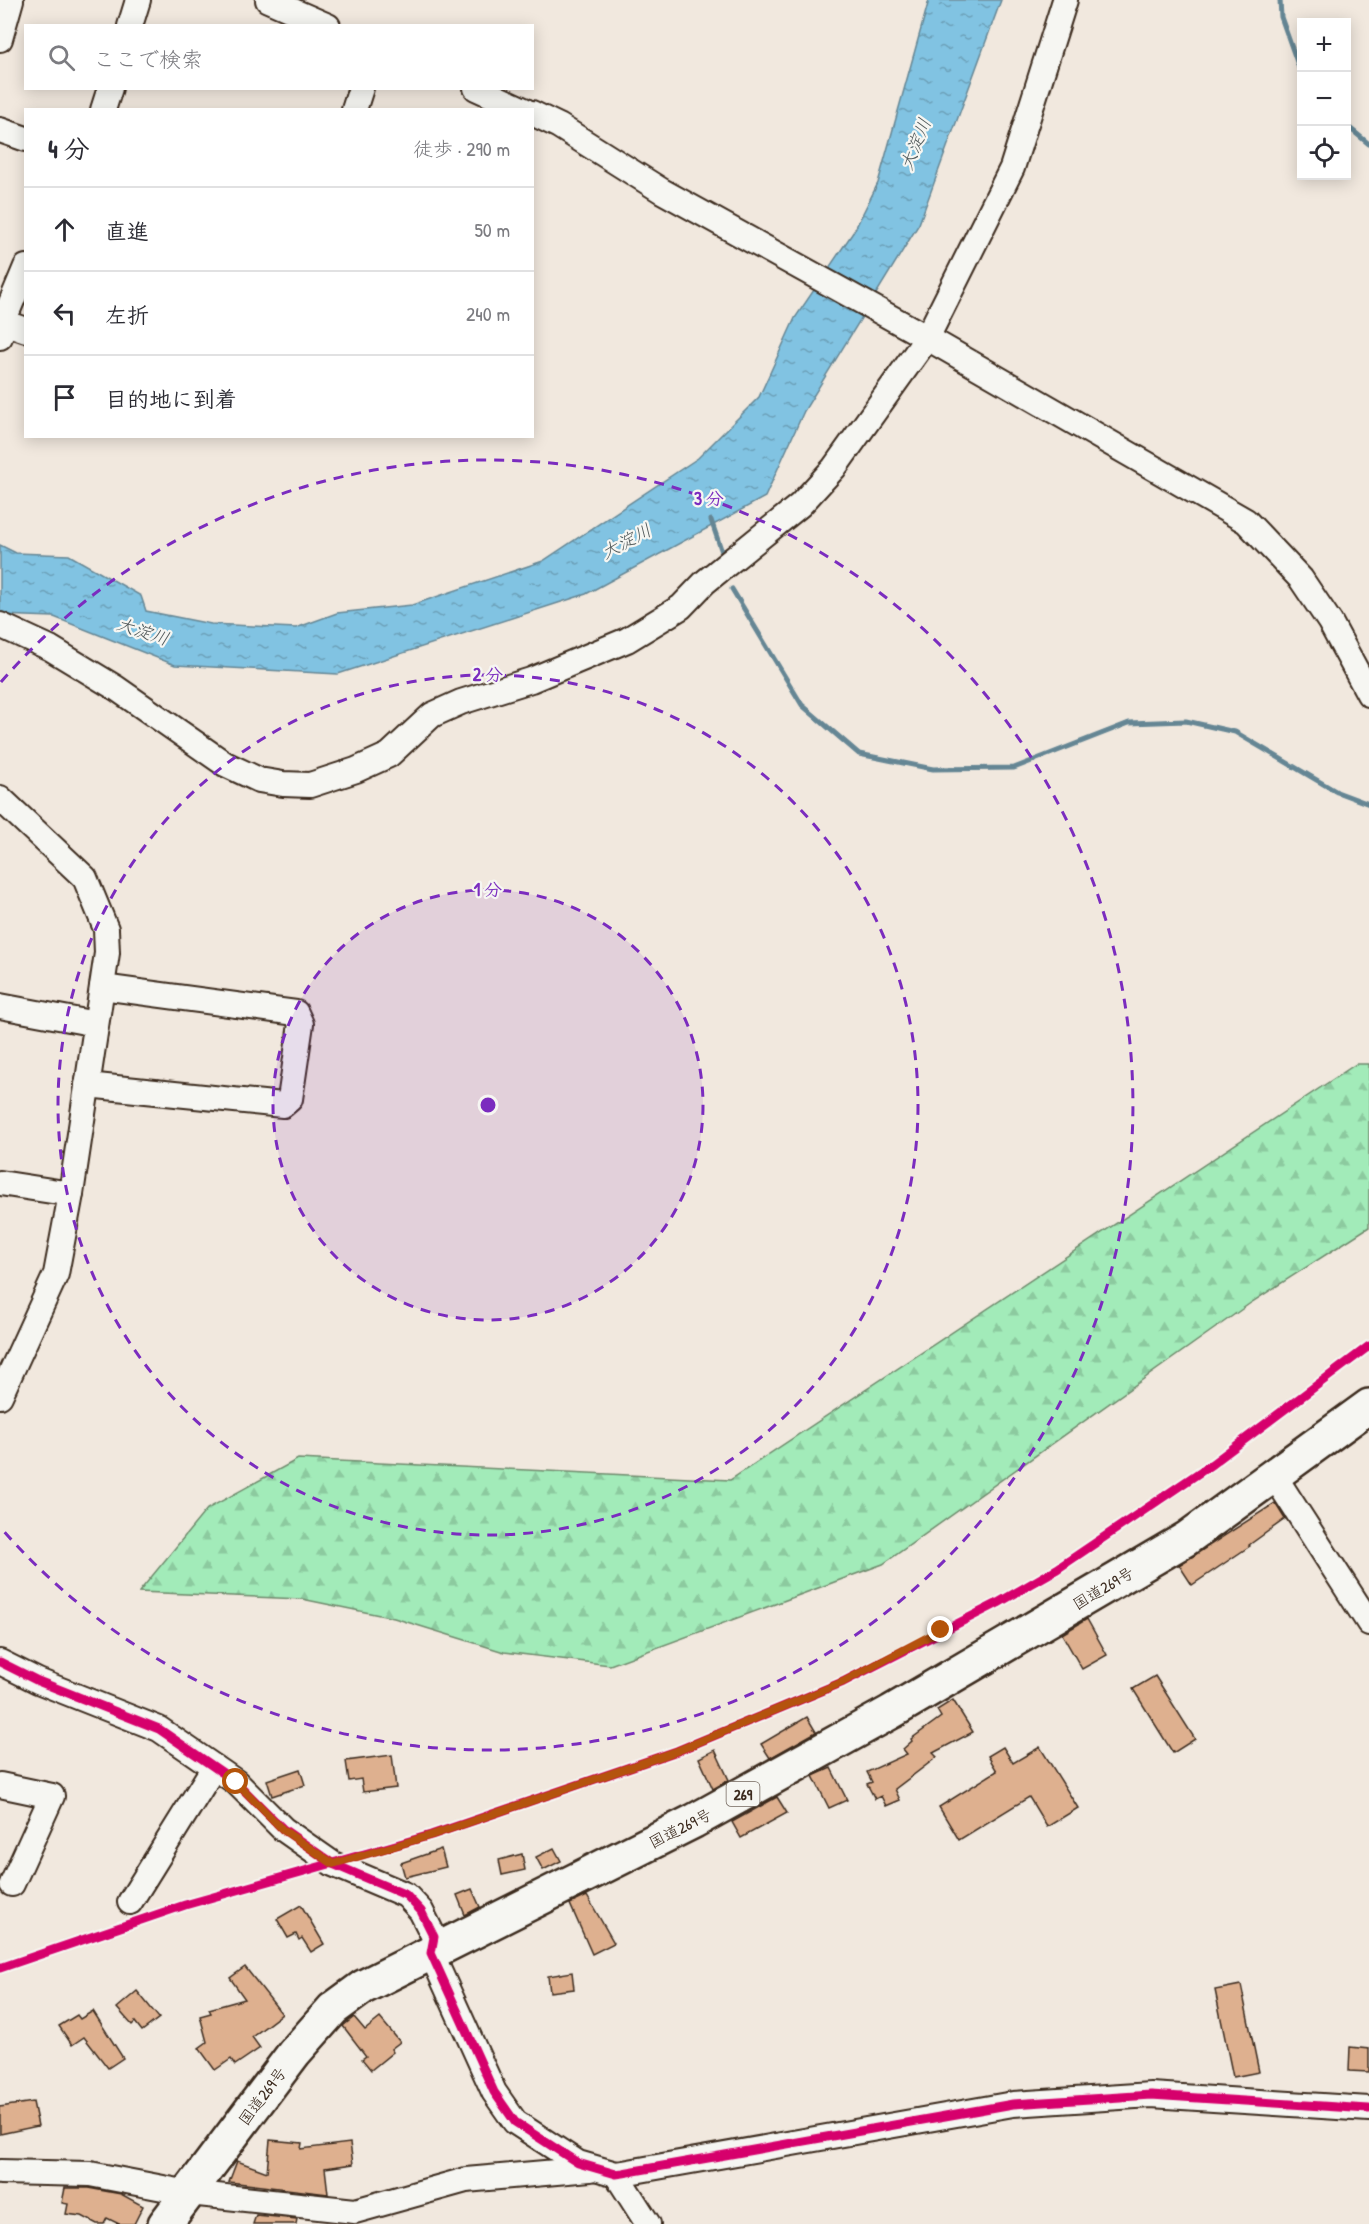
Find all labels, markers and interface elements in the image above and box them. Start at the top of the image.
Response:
map controls [1297,18,1351,180]
button: + [1297,18,1351,72]
search box [24,24,534,90]
icon: search [45,41,78,74]
text: ここで検索 [93,44,203,74]
button: − [1297,72,1351,126]
water label: 大淀川 [893,114,937,174]
button: locate [1297,126,1351,180]
text: 4 分 [48,131,90,166]
text: 徒歩 · 290 m [413,135,510,162]
icon: ahead [48,213,81,246]
text: 直進 [105,216,149,246]
text: 50 m [474,216,510,243]
icon: left [48,297,81,330]
text: 左折 [105,300,149,330]
text: 240 m [466,300,510,327]
icon: arrive [48,381,81,414]
text: 目的地に到着 [105,384,237,414]
text: 3 分 [694,486,724,511]
water label: 大淀川 [596,517,656,565]
water label: 大淀川 [113,611,173,651]
text: 2 分 [473,662,503,687]
text: 1 分 [474,877,502,902]
centre of rings [478,1095,498,1115]
street label: 国道269号 [1068,1561,1138,1615]
route end [927,1616,953,1642]
route start [222,1768,248,1794]
road number: 269 [726,1782,760,1806]
street label: 国道269号 [645,1803,715,1853]
street label: 国道269号 [233,2062,291,2130]

